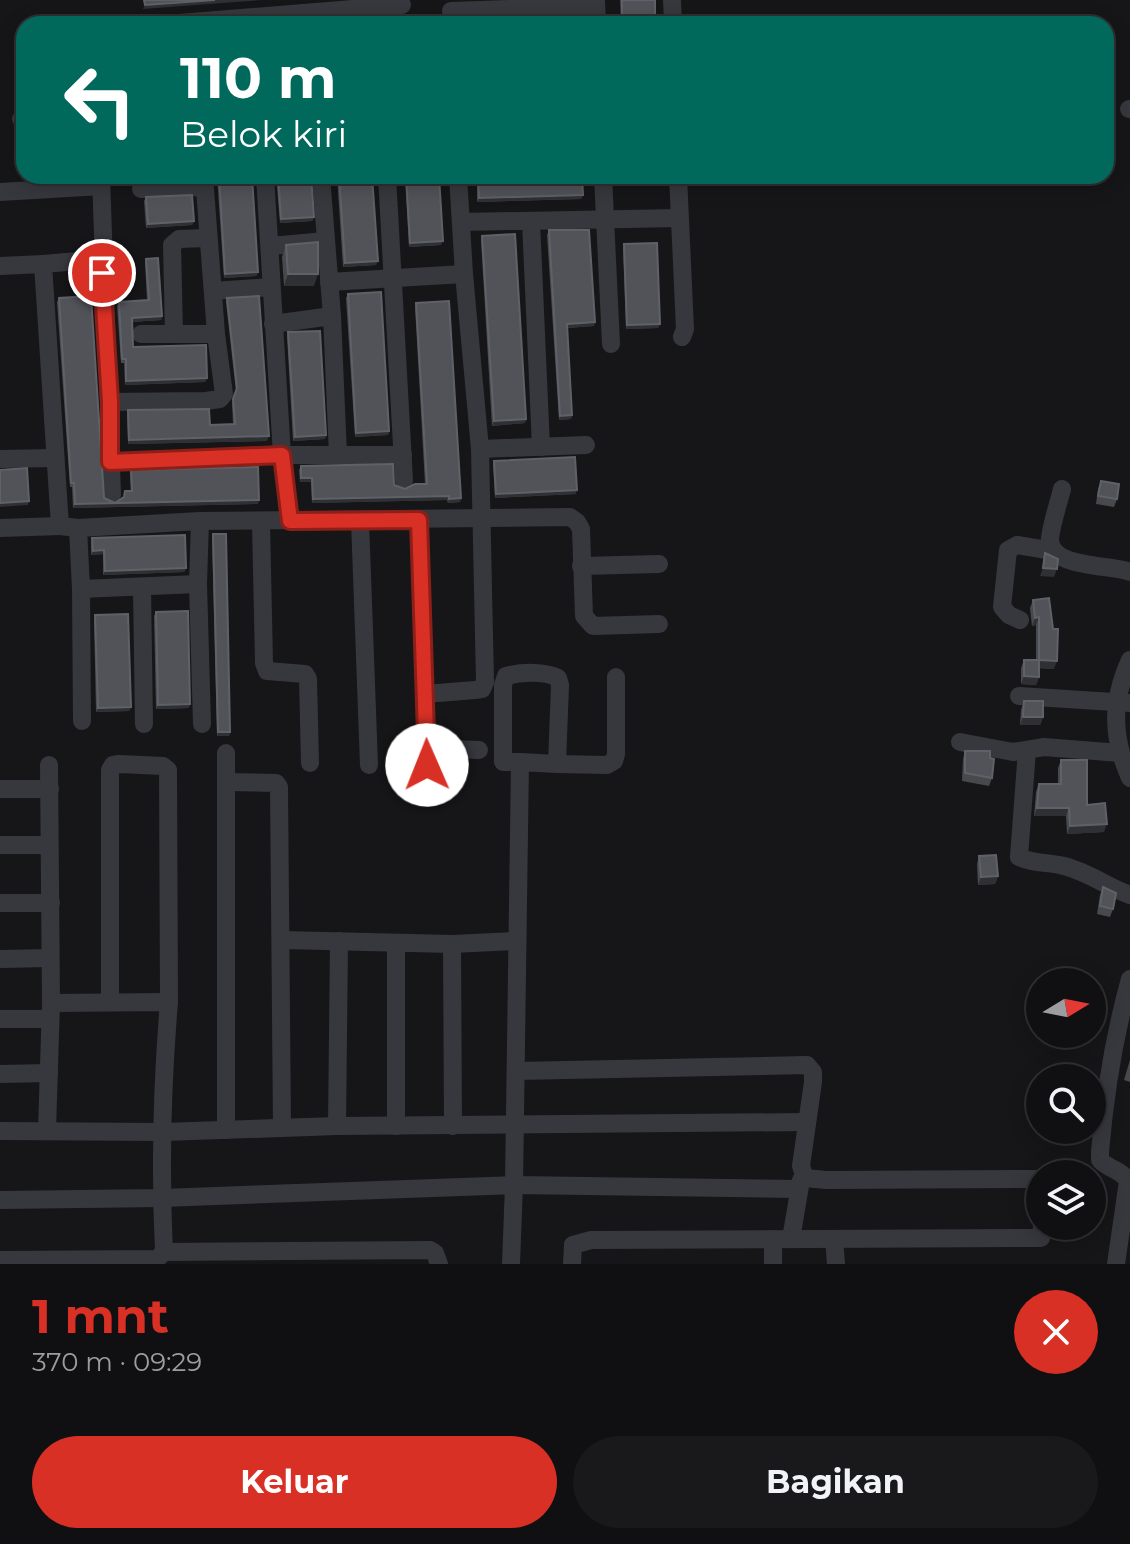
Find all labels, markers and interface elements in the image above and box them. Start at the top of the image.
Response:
text: 110 m [180,44,337,112]
icon: left [48,48,152,152]
text: Belok kiri [180,112,347,156]
pin [68,239,136,307]
icon: arrive [80,251,124,295]
position arrow [385,723,469,807]
north arrow [1026,968,1106,1048]
map controls [1026,968,1106,1240]
button: search [1026,1064,1106,1144]
button: layers [1026,1160,1106,1240]
text: 1 mnt [32,1287,169,1345]
button: close [1014,1290,1098,1374]
text: 370 m · 09:29 [32,1346,202,1378]
button: Keluar [32,1436,557,1528]
button: Bagikan [573,1436,1098,1528]

